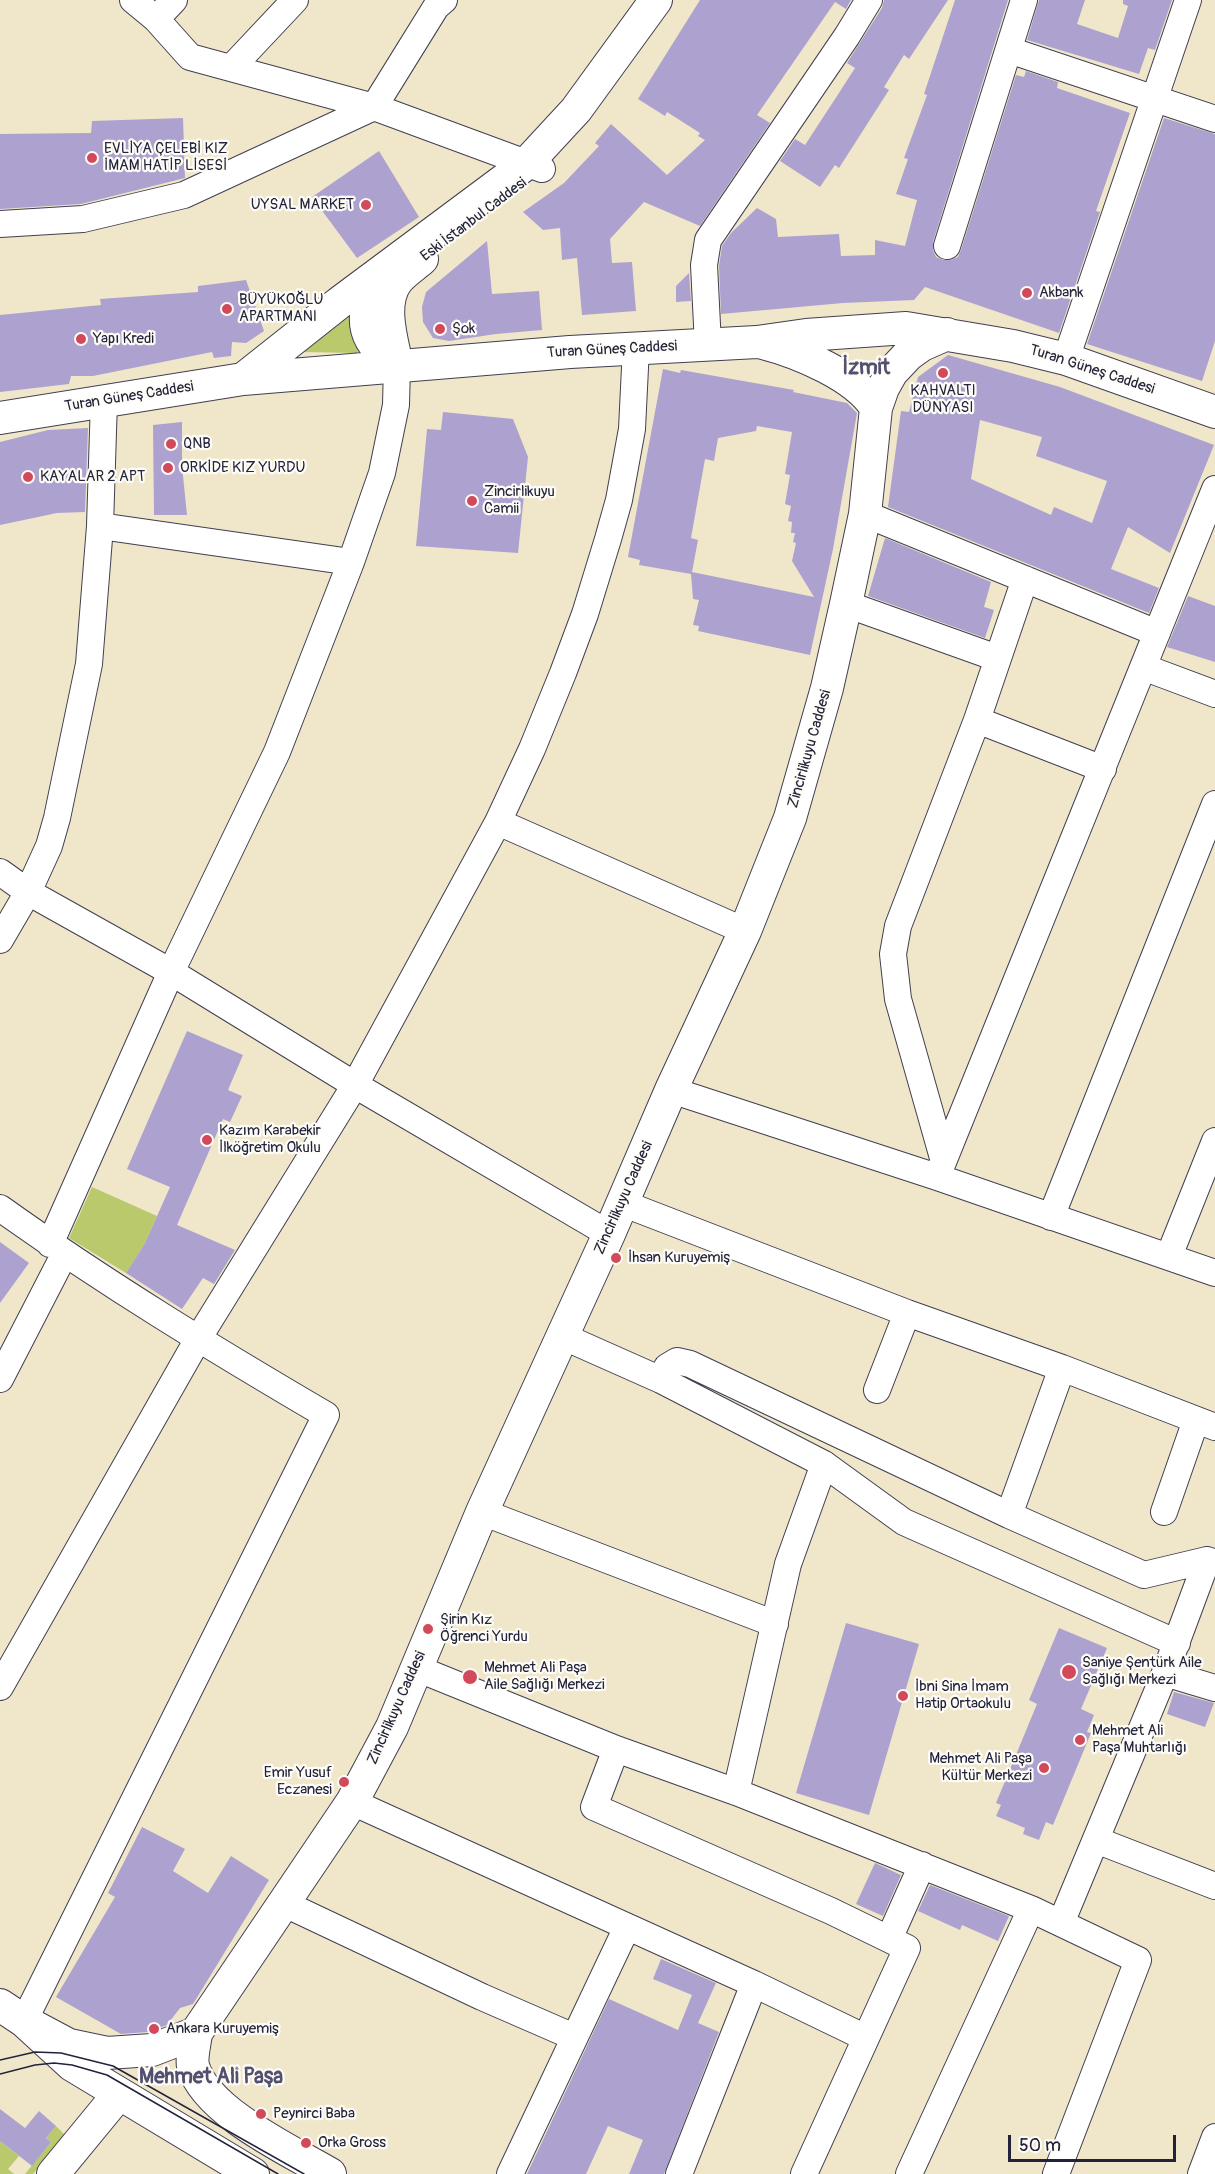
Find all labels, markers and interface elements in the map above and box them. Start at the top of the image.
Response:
place label: EVLİYA ÇELEBİ KIZ İMAM HATİP LİSESİ [104,140,228,175]
marker: EVLİYA ÇELEBİ KIZ İMAM HATİP LİSESİ [85,151,99,165]
street label: Eski İstanbul Caddesi [417,174,531,266]
place label: UYSAL MARKET [251,196,354,214]
marker: UYSAL MARKET [359,198,373,212]
place label: Akbank [1039,284,1084,302]
marker: Akbank [1020,286,1034,300]
place label: BÜYÜKOĞLU APARTMANI [239,291,324,326]
marker: BÜYÜKOĞLU APARTMANI [220,302,234,316]
place label: Şok [452,320,475,338]
marker: Şok [433,322,447,336]
place label: Yapı Kredi [93,330,154,348]
marker: Yapı Kredi [74,332,88,346]
street label: Turan Güneş Caddesi [546,338,678,362]
street label: Turan Güneş Caddesi [1027,341,1157,399]
district label: İzmit [842,356,890,382]
marker: KAHVALTI DÜNYASI [936,366,950,380]
street label: Turan Güneş Caddesi [63,378,195,416]
place label: KAHVALTI DÜNYASI [910,382,976,417]
place label: QNB [183,435,211,453]
marker: QNB [164,437,178,451]
place label: ORKİDE KIZ YURDU [180,459,305,477]
marker: ORKİDE KIZ YURDU [161,461,175,475]
place label: KAYALAR 2 APT [40,468,145,486]
marker: KAYALAR 2 APT [21,470,35,484]
place label: Zincirlikuyu Camii [484,483,555,518]
marker: Zincirlikuyu Camii [465,494,479,508]
street label: Zincirlikuyu Caddesi [785,688,835,810]
place label: Kazım Karabekir İlköğretim Okulu [219,1122,321,1157]
marker: Kazım Karabekir İlköğretim Okulu [200,1133,214,1147]
street label: Zincirlikuyu Caddesi [591,1139,657,1257]
place label: İhsan Kuruyemiş [628,1249,730,1267]
marker: İhsan Kuruyemiş [609,1251,623,1265]
place label: Şirin Kız Öğrenci Yurdu [440,1611,528,1646]
marker: Şirin Kız Öğrenci Yurdu [421,1622,435,1636]
street label: Zincirlikuyu Caddesi [364,1649,430,1767]
place label: Saniye Şentürk Aile Sağlığı Merkezi [1082,1654,1202,1689]
place label: Mehmet Ali Paşa Aile Sağlığı Merkezi [484,1659,605,1694]
marker: Saniye Şentürk Aile Sağlığı Merkezi [1060,1663,1078,1681]
marker: Mehmet Ali Paşa Aile Sağlığı Merkezi [461,1668,479,1686]
place label: İbni Sina İmam Hatip Ortaokulu [915,1678,1011,1713]
marker: İbni Sina İmam Hatip Ortaokulu [896,1689,910,1703]
place label: Mehmet Ali Paşa Muhtarlığı [1092,1722,1187,1757]
marker: Mehmet Ali Paşa Muhtarlığı [1073,1733,1087,1747]
place label: Mehmet Ali Paşa Kültür Merkezi [929,1750,1032,1785]
marker: Mehmet Ali Paşa Kültür Merkezi [1037,1761,1051,1775]
place label: Emir Yusuf Eczanesi [264,1764,332,1799]
marker: Emir Yusuf Eczanesi [337,1775,351,1789]
place label: Ankara Kuruyemiş [166,2020,279,2038]
marker: Ankara Kuruyemiş [147,2022,161,2036]
district label: Mehmet Ali Paşa [139,2065,283,2091]
place label: Peynirci Baba [273,2105,355,2123]
marker: Peynirci Baba [254,2107,268,2121]
scale bar [1011,2123,1179,2161]
place label: Orka Gross [318,2134,386,2152]
text: 50 m [1019,2134,1061,2157]
marker: Orka Gross [299,2136,313,2150]

